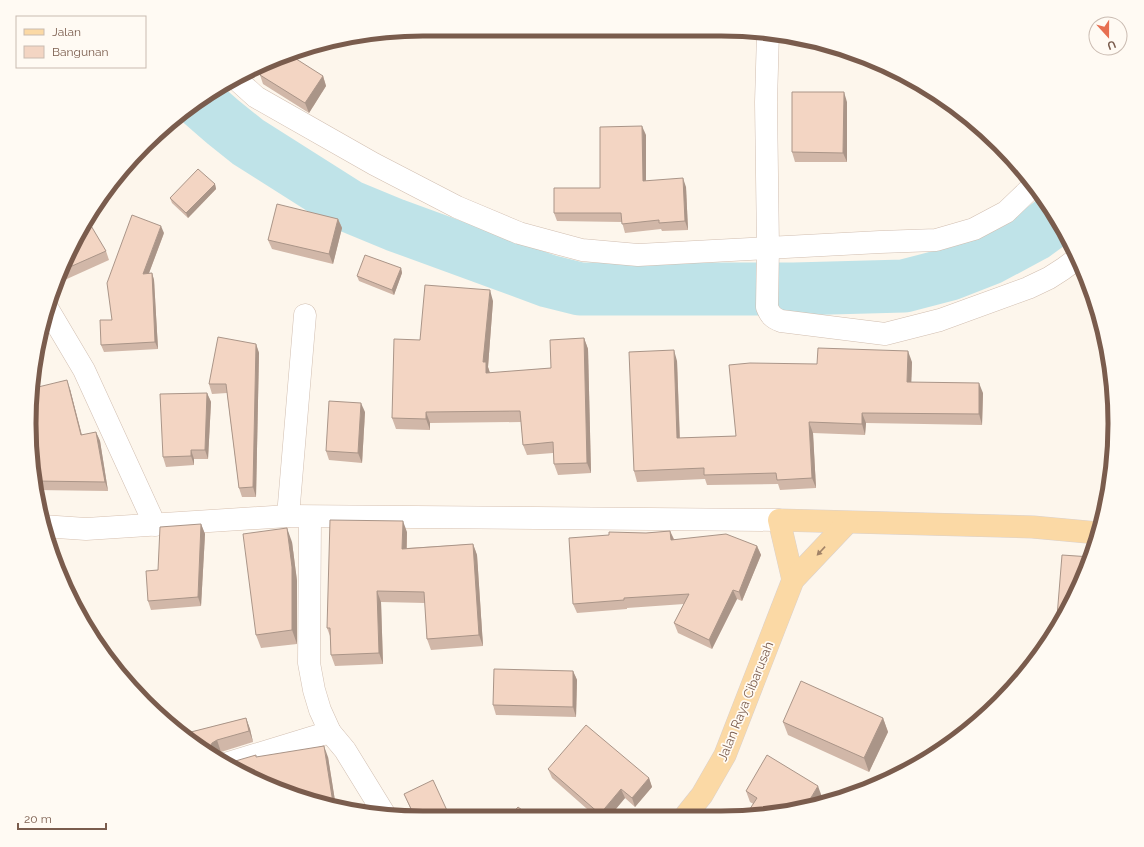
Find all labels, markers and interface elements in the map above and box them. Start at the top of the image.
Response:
legend [16,16,146,68]
north arrow [1088,16,1128,56]
text: Jalan [52,25,81,39]
text: U [1105,37,1118,52]
text: Bangunan [52,45,109,59]
one-way arrow [816,546,826,556]
street label: Jalan Raya Cibarusah [715,639,776,763]
scale bar [18,805,106,831]
text: 20 m [24,812,52,826]

